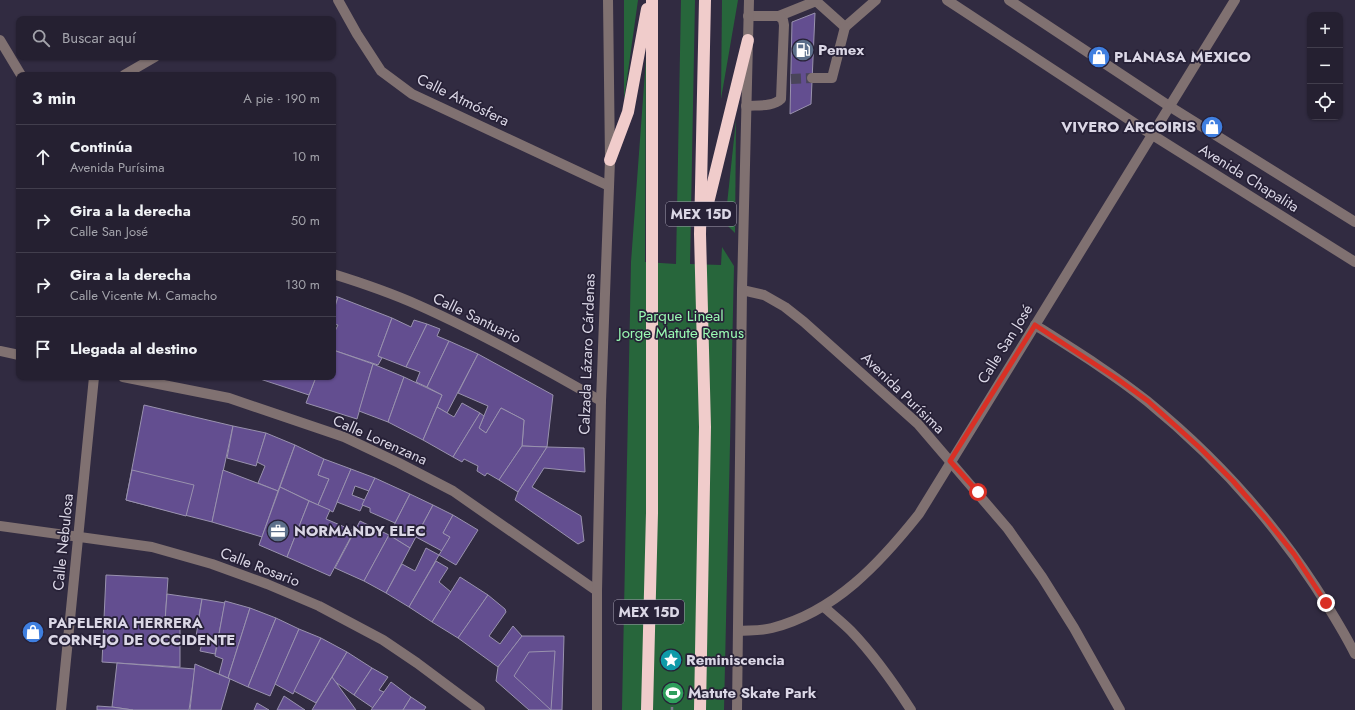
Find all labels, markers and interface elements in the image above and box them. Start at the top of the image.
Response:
map controls [1307,12,1343,120]
button: + [1307,12,1343,48]
search box [16,16,336,60]
icon: search [30,27,52,49]
text: Buscar aquí [62,27,136,49]
fuel station icon: Pemex [790,37,816,63]
place label: Pemex [818,39,864,61]
shop icon: PLANASA MEXICO [1086,44,1112,70]
place label: PLANASA MEXICO [1114,46,1251,68]
button: − [1307,48,1343,84]
street label: Calle Atmósfera [413,68,513,132]
button: locate [1307,84,1343,120]
text: 3 min [32,86,76,110]
text: A pie · 190 m [243,89,320,108]
shop icon: VIVERO ARCOIRIS [1199,114,1225,140]
place label: VIVERO ARCOIRIS [1060,116,1196,138]
text: Continúa [70,136,132,158]
street label: Avenida Chapalita [1195,138,1303,218]
icon: ahead [32,146,54,168]
text: 10 m [292,147,320,166]
text: Avenida Purísima [70,158,164,177]
text: Gira a la derecha [70,200,191,222]
road number: MEX 15D [666,202,736,226]
icon: right [32,210,54,232]
text: 50 m [291,211,320,230]
text: Calle San José [70,222,148,241]
text: Gira a la derecha [70,264,191,286]
street label: Calzada Lázaro Cárdenas [573,273,601,435]
icon: right [32,274,54,296]
text: 130 m [285,275,320,294]
text: Calle Vicente M. Camacho [70,286,217,305]
street label: Calle Santuario [429,287,525,349]
street label: Calle San José [972,300,1038,388]
park label: Parque Lineal Jorge Matute Remus [616,305,744,344]
icon: arrive [32,338,54,360]
text: Llegada al destino [70,338,197,360]
street label: Avenida Purísima [856,347,950,439]
street label: Calle Lorenzana [329,409,431,471]
route start [969,483,987,501]
street label: Calle Nebulosa [47,492,79,592]
office icon: NORMANDY ELEC [265,518,291,544]
place label: NORMANDY ELEC [294,520,426,542]
street label: Calle Rosario [217,542,303,592]
route end [1317,594,1335,612]
road number: MEX 15D [614,600,684,624]
place label: PAPELERIA HERRERA CORNEJO DE OCCIDENTE [48,612,235,651]
shop icon: PAPELERIA HERRERA CORNEJO DE OCCIDENTE [20,619,46,645]
place icon: Reminiscencia [658,647,684,673]
place label: Reminiscencia [686,649,785,671]
sports icon: Matute Skate Park [660,680,686,706]
place label: Matute Skate Park [688,682,817,704]

